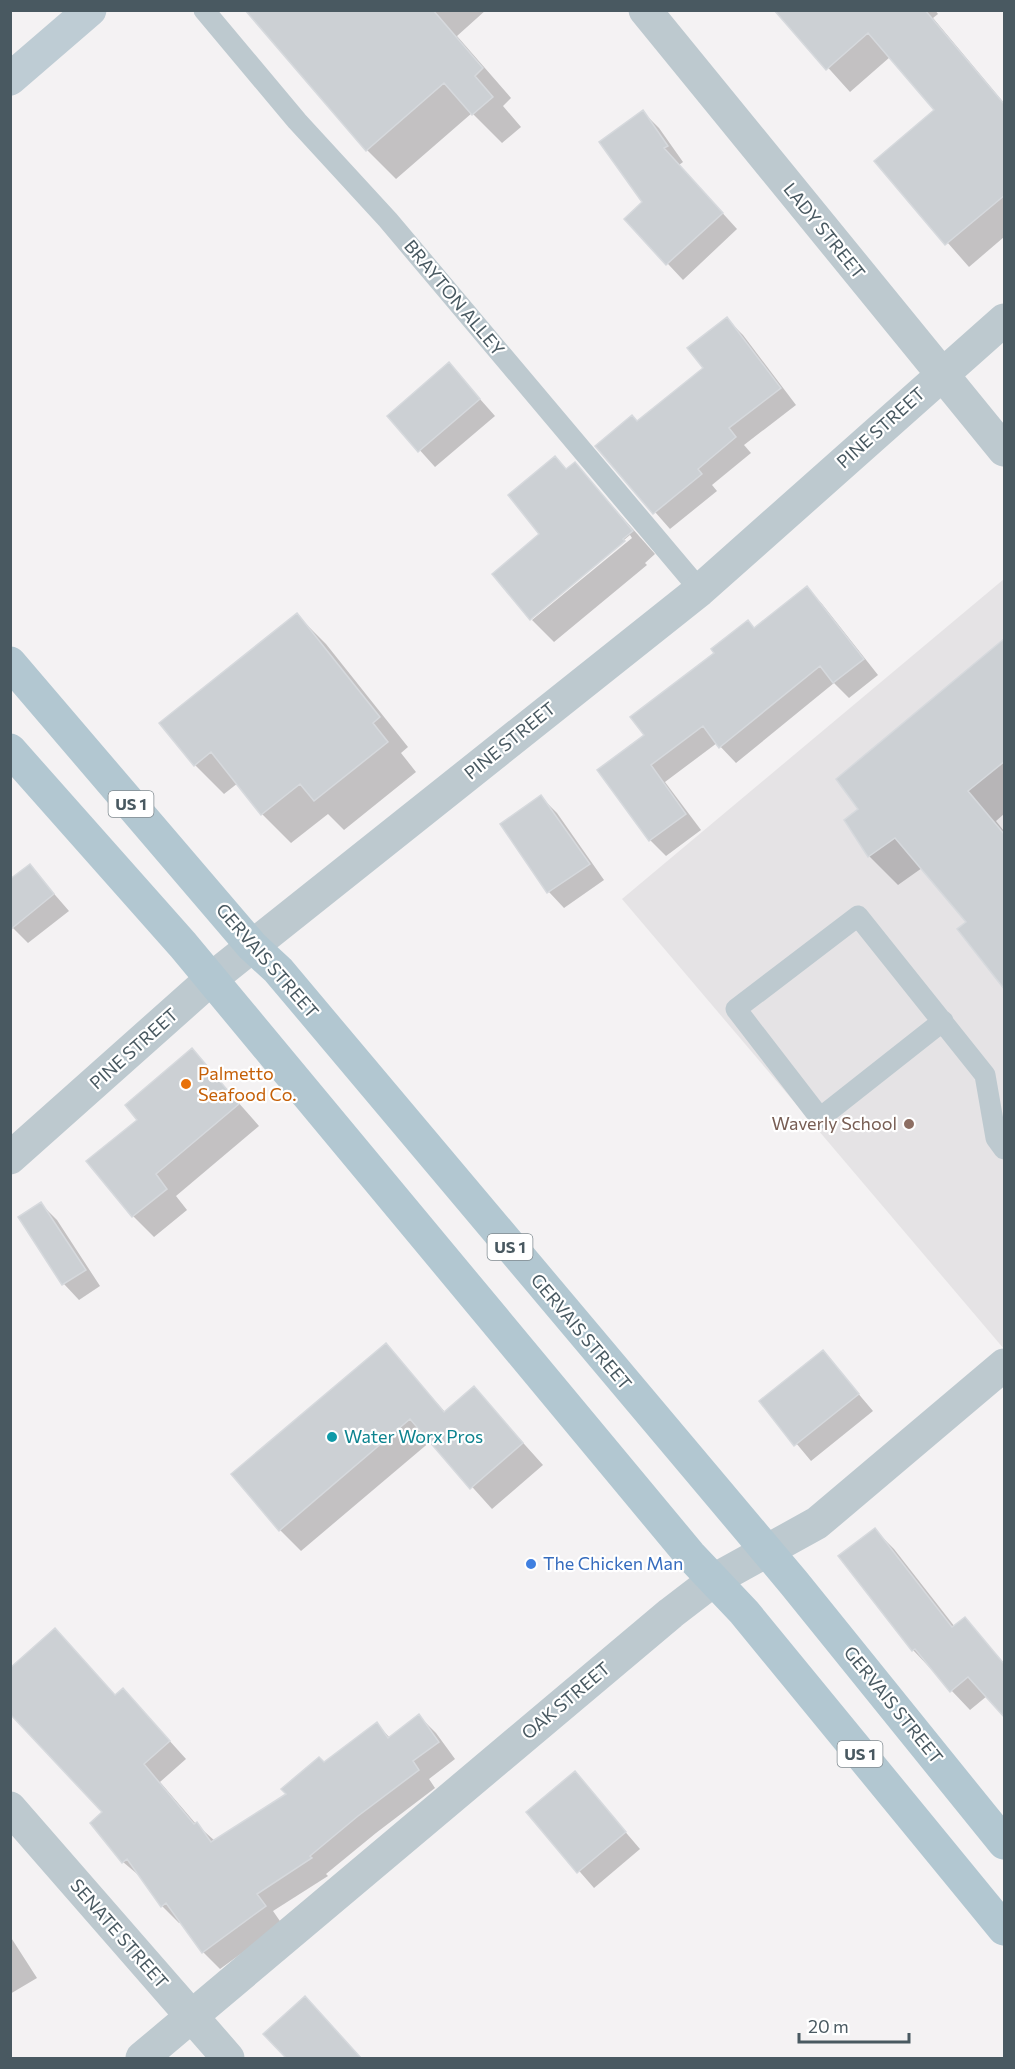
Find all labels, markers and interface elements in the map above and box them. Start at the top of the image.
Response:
street label: LADY STREET [779,178,870,283]
street label: BRAYTON ALLEY [400,235,510,360]
street label: PINE STREET [832,382,929,473]
street label: PINE STREET [459,697,559,784]
road number: US 1 [108,791,154,817]
street label: GERVAIS STREET [212,898,324,1022]
street label: PINE STREET [85,1003,182,1094]
place label: Palmetto Seafood Co. [198,1062,296,1105]
marker: Palmetto Seafood Co. [179,1077,193,1091]
place label: Waverly School [772,1112,897,1134]
marker: Waverly School [902,1117,916,1131]
road number: US 1 [488,1234,532,1260]
street label: GERVAIS STREET [527,1269,637,1394]
place label: Water Worx Pros [344,1425,483,1447]
marker: Water Worx Pros [325,1430,339,1444]
place label: The Chicken Man [543,1552,683,1574]
marker: The Chicken Man [524,1557,538,1571]
street label: GERVAIS STREET [840,1641,948,1768]
street label: OAK STREET [517,1657,614,1744]
road number: US 1 [838,1741,882,1767]
street label: SENATE STREET [66,1874,173,1993]
scale bar [799,2006,908,2044]
text: 20 m [808,2015,849,2037]

